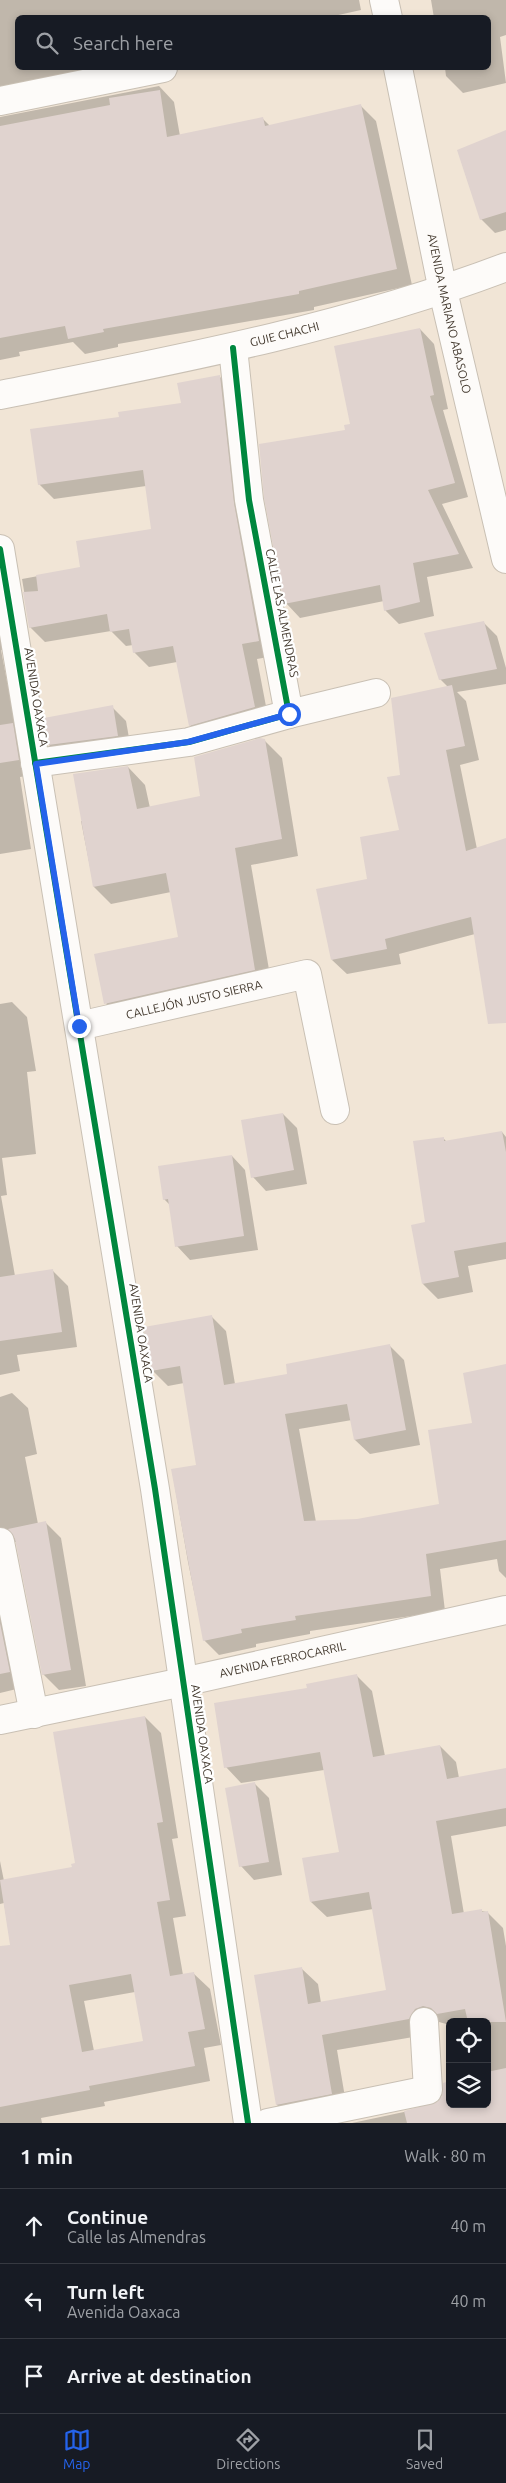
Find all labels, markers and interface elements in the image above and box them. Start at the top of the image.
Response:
search box [15,15,491,70]
icon: search [33,29,61,57]
text: Search here [73,32,173,54]
street label: AVENIDA MARIANO ABASOLO [426,233,474,395]
street label: GUIE CHACHI [249,319,321,349]
street label: CALLE LAS ALMENDRAS [264,547,301,678]
street label: AVENIDA OAXACA [22,646,51,748]
route start [278,703,301,726]
street label: CALLEJÓN JUSTO SIERRA [125,977,263,1021]
route end [68,1015,91,1038]
street label: AVENIDA OAXACA [127,1282,156,1384]
street label: AVENIDA FERROCARRIL [218,1639,347,1680]
street label: AVENIDA OAXACA [189,1683,216,1785]
map controls [446,2018,491,2108]
button: locate [446,2018,491,2063]
button: layers [446,2063,491,2108]
text: 1 min [20,2144,73,2168]
text: Walk · 80 m [404,2147,486,2165]
text: Continue [67,2206,148,2228]
icon: ahead [20,2212,48,2240]
text: 40 m [450,2217,486,2235]
text: Calle las Almendras [67,2228,206,2246]
text: Turn left [67,2281,145,2303]
icon: left [20,2287,48,2315]
text: 40 m [450,2292,486,2310]
text: Avenida Oaxaca [67,2303,181,2321]
icon: arrive [20,2362,48,2390]
text: Arrive at destination [67,2365,252,2387]
tab: Map [63,2426,91,2472]
tab: Directions [216,2426,280,2472]
tab: Saved [406,2426,443,2472]

